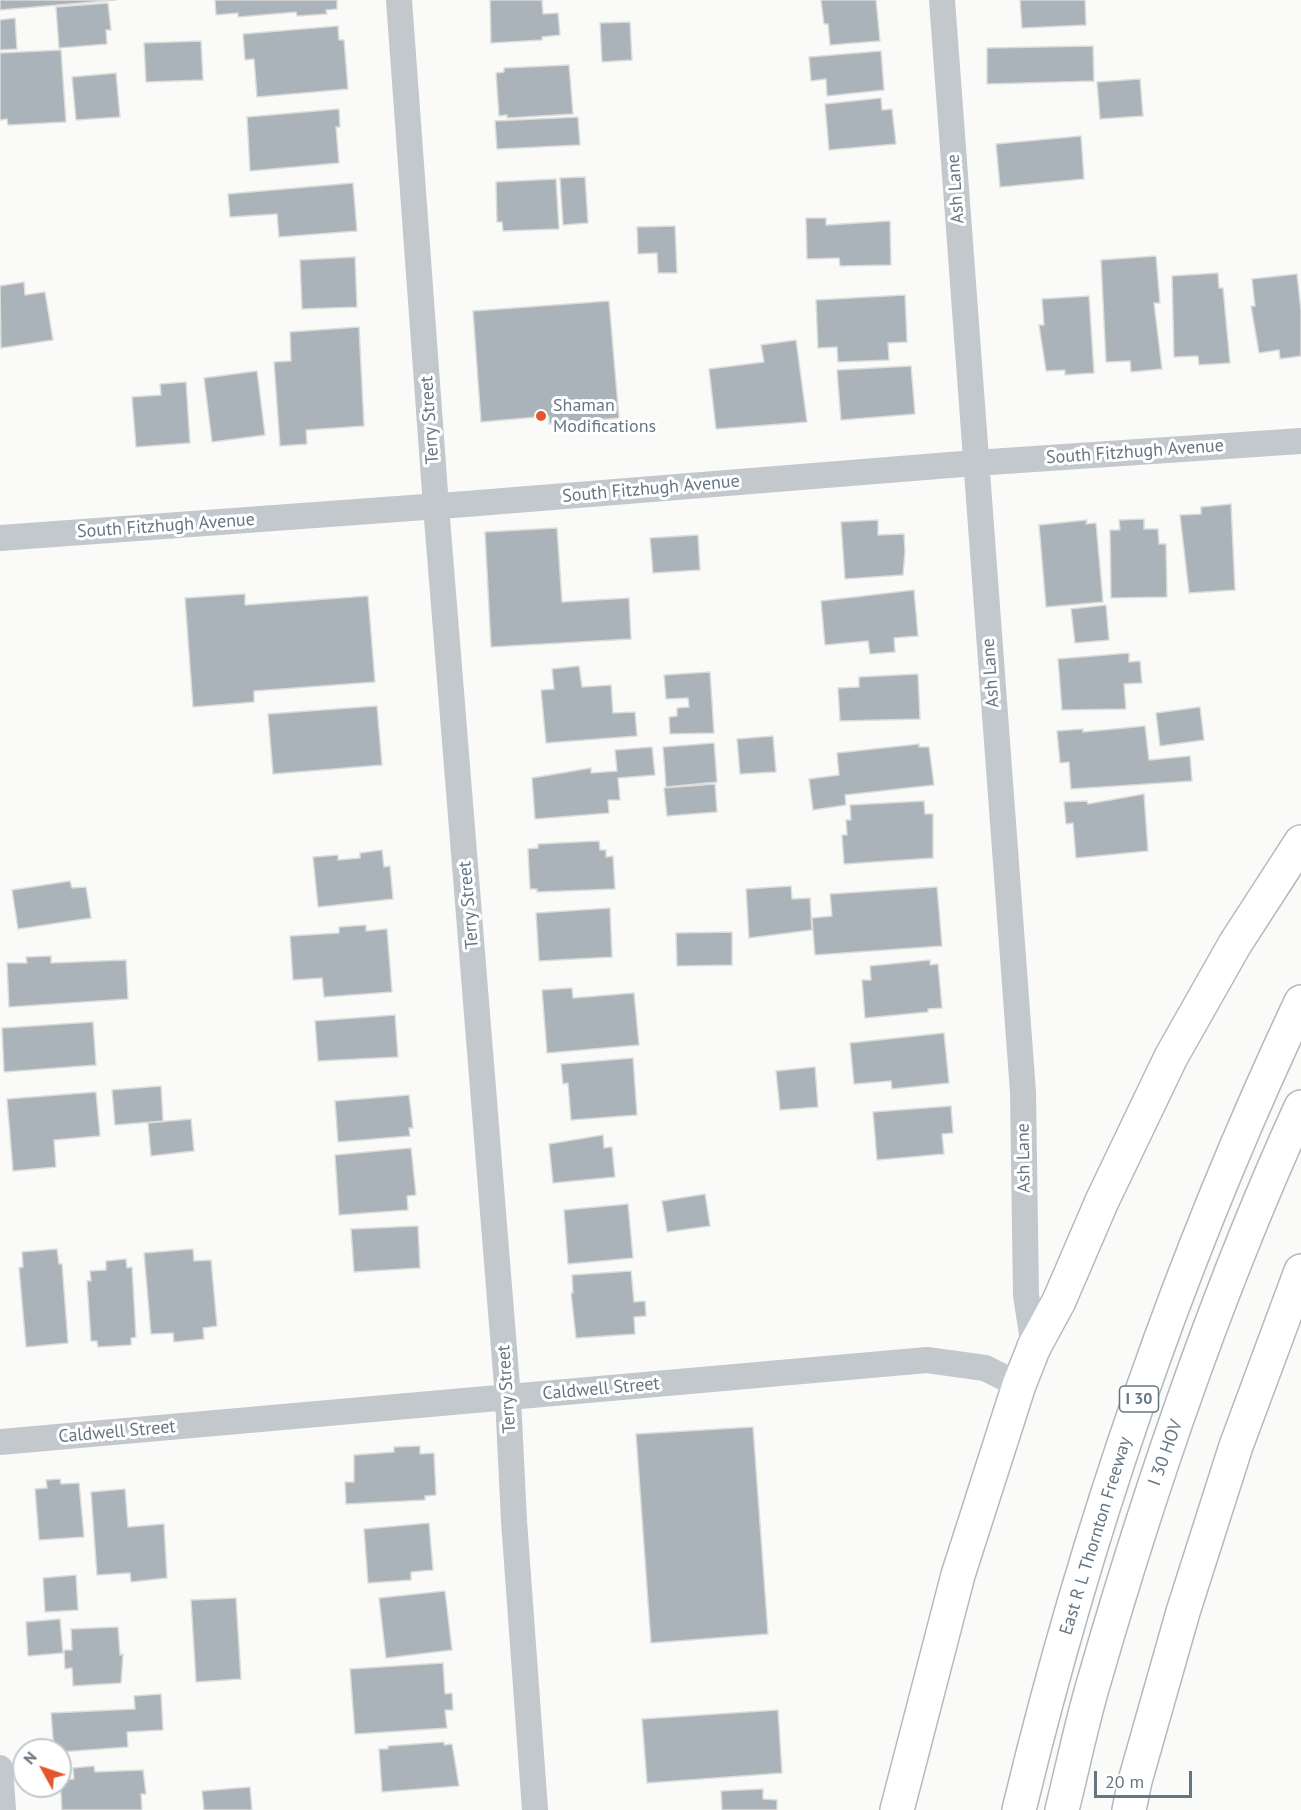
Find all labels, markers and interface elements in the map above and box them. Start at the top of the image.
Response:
street label: Ash Lane [943,154,969,224]
street label: Terry Street [416,375,444,465]
place label: Shaman Modifications [553,395,656,438]
marker: Shaman Modifications [534,409,548,423]
street label: South Fitzhugh Avenue [1045,435,1225,469]
street label: South Fitzhugh Avenue [561,470,741,508]
street label: South Fitzhugh Avenue [76,509,256,543]
street label: Ash Lane [978,638,1004,708]
street label: Terry Street [454,860,484,950]
street label: Ash Lane [1013,1123,1035,1193]
street label: Terry Street [493,1344,521,1434]
street label: Caldwell Street [542,1373,660,1405]
road number: I 30 [1120,1386,1158,1412]
street label: Caldwell Street [58,1416,176,1448]
street label: I 30 HOV [1144,1417,1188,1489]
street label: East R L Thornton Freeway [1056,1434,1136,1638]
north arrow [12,1738,72,1798]
text: N [19,1747,41,1768]
scale bar [1097,1759,1194,1797]
text: 20 m [1105,1770,1144,1793]

